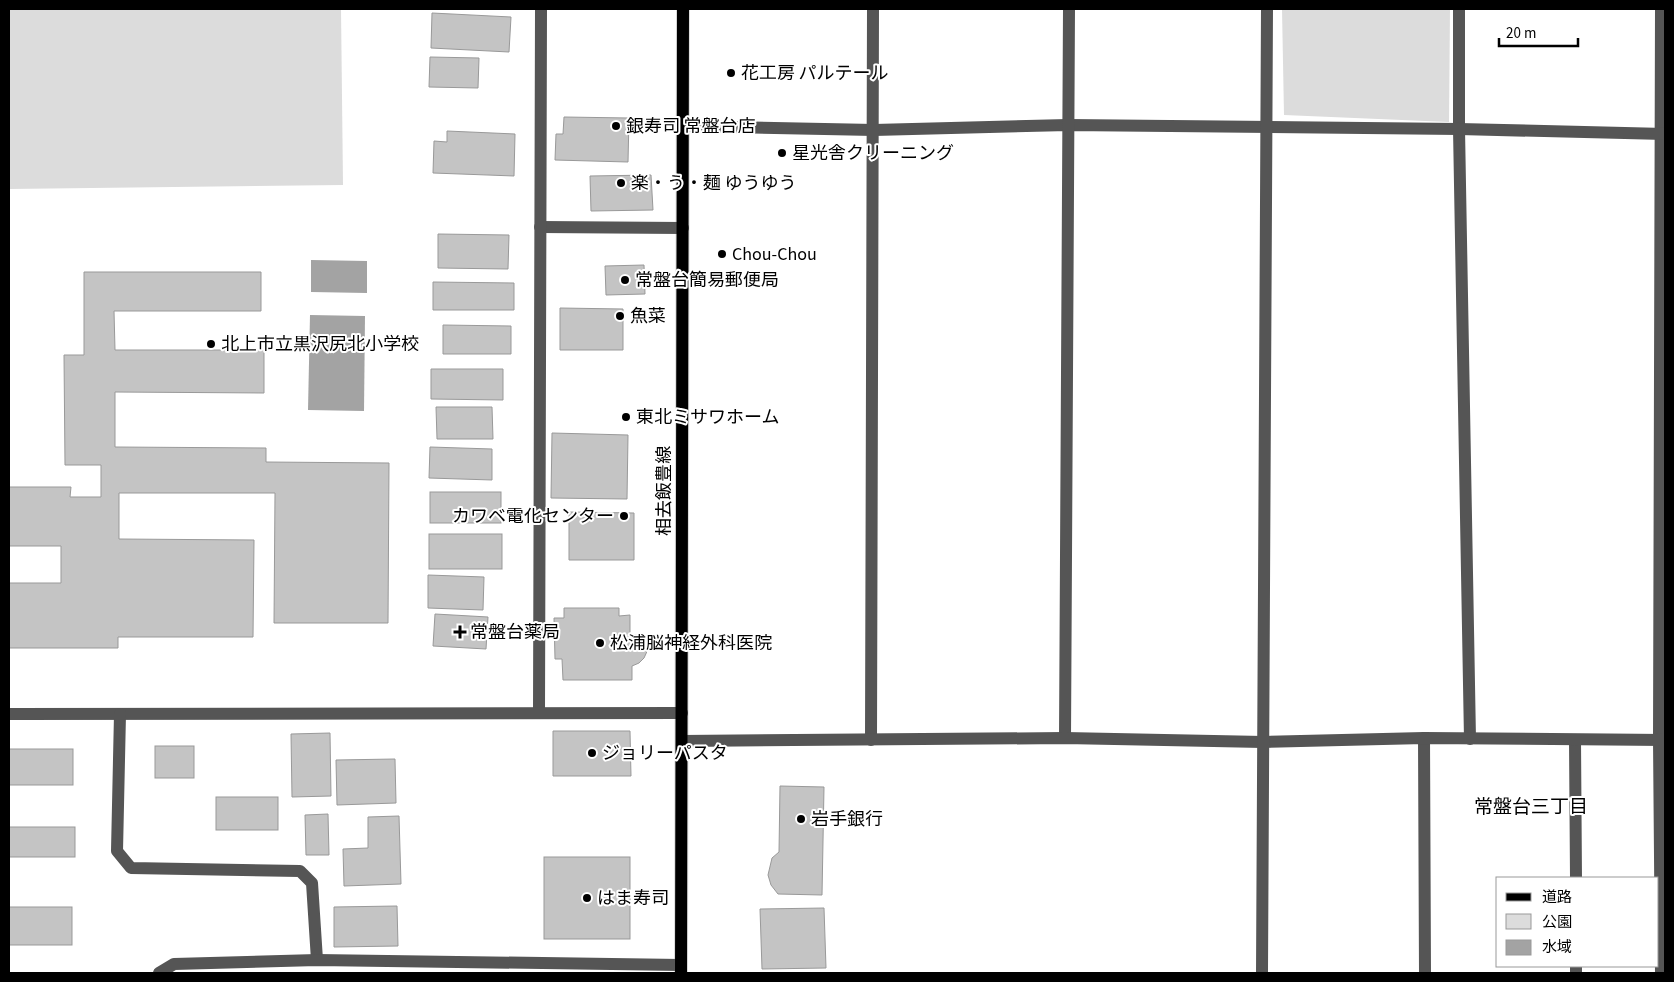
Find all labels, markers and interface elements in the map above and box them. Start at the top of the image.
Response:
scale bar [1499,15,1578,47]
text: 20 m [1506,23,1536,44]
place label: 花工房 パルテール [741,61,889,86]
marker: 花工房 パルテール [725,67,737,79]
place label: 銀寿司 常盤台店 [626,114,756,139]
marker: 銀寿司 常盤台店 [610,120,622,132]
place label: 星光舎クリーニング [792,141,954,166]
marker: 星光舎クリーニング [776,147,788,159]
place label: 楽・う・麺 ゆうゆう [631,171,797,196]
marker: 楽・う・麺 ゆうゆう [615,177,627,189]
place label: Chou-Chou [732,242,817,267]
marker: Chou-Chou [716,248,728,260]
place label: 常盤台簡易郵便局 [635,268,779,293]
marker: 常盤台簡易郵便局 [619,274,631,286]
place label: 魚菜 [630,304,666,329]
marker: 魚菜 [614,310,626,322]
place label: 北上市立黒沢尻北小学校 [221,332,419,357]
marker: 北上市立黒沢尻北小学校 [205,338,217,350]
place label: 東北ミサワホーム [636,405,779,430]
marker: 東北ミサワホーム [620,411,632,423]
street label: 相去飯豊線 [652,446,677,536]
place label: カワベ電化センター [452,504,614,529]
marker: カワベ電化センター [618,510,630,522]
place label: 常盤台薬局 [470,620,560,645]
marker: 常盤台薬局 [454,626,466,638]
place label: 松浦脳神経外科医院 [610,631,772,656]
marker: 松浦脳神経外科医院 [594,637,606,649]
place label: ジョリーパスタ [602,741,728,766]
marker: ジョリーパスタ [586,747,598,759]
district label: 常盤台三丁目 [1474,794,1588,821]
place label: 岩手銀行 [811,807,883,832]
marker: 岩手銀行 [795,813,807,825]
legend [1496,877,1659,967]
place label: はま寿司 [597,886,669,911]
text: 道路 [1542,887,1572,908]
marker: はま寿司 [581,892,593,904]
text: 公園 [1542,912,1572,933]
text: 水域 [1542,937,1572,958]

